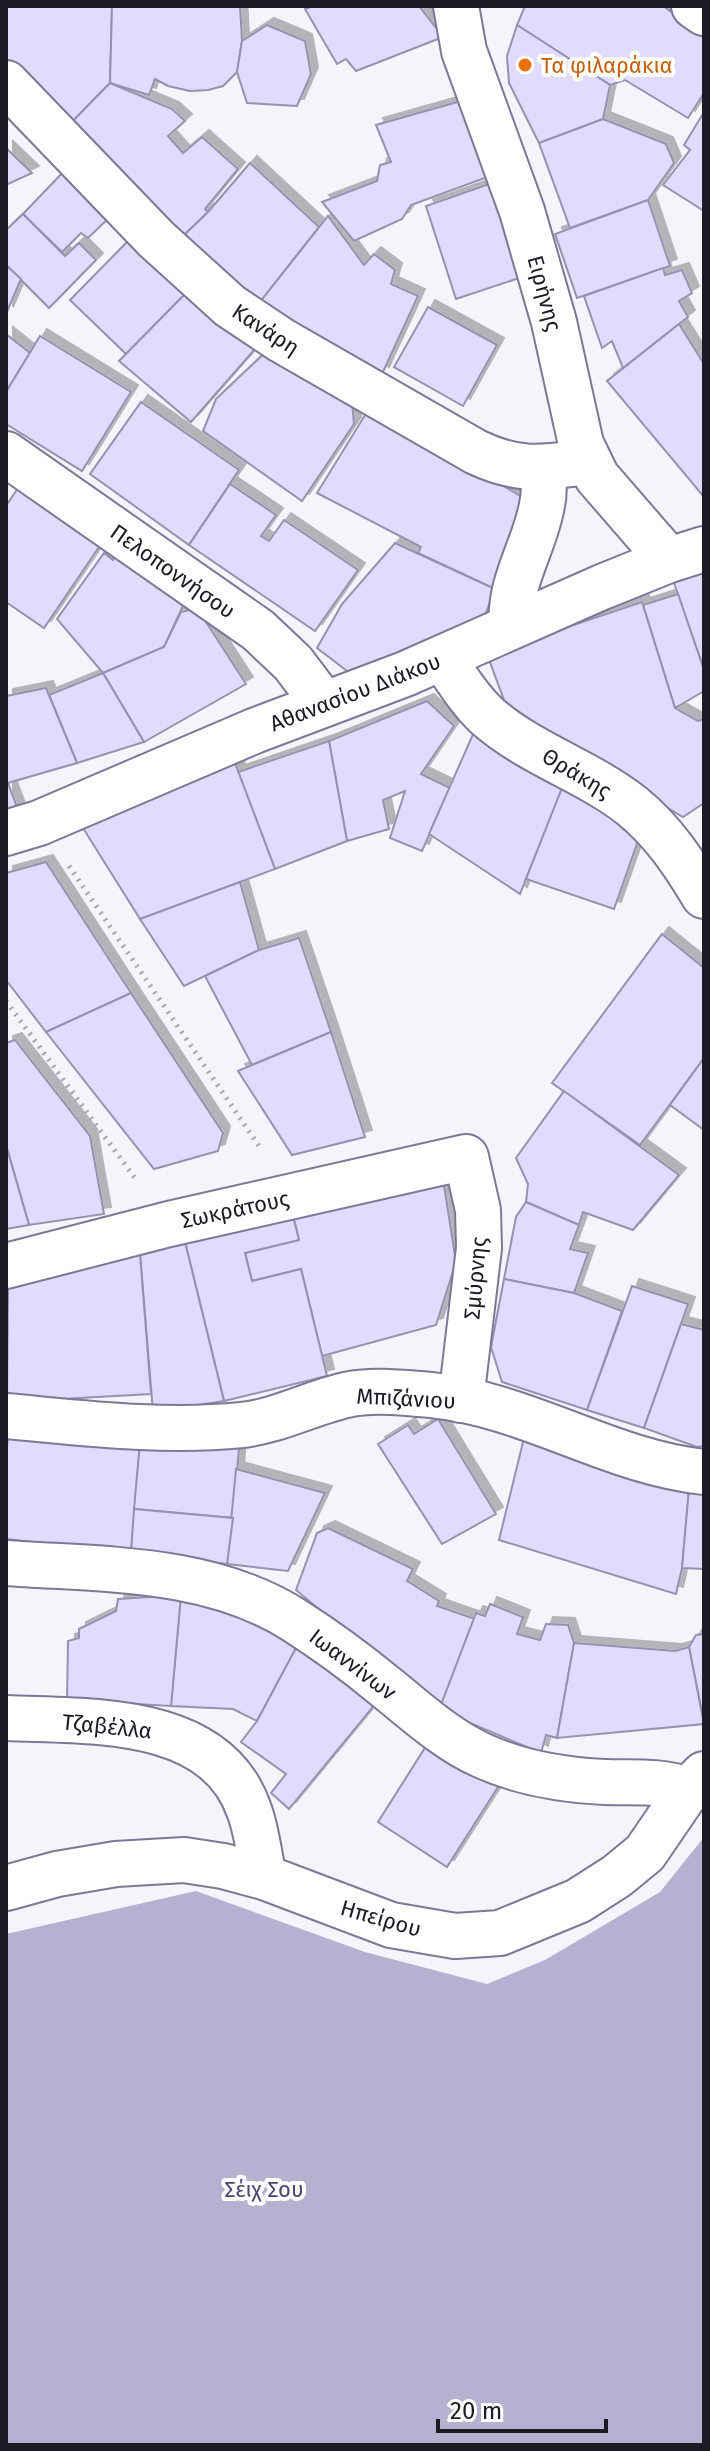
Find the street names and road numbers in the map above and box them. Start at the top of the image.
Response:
street label: Ειρήνης [521,252,568,334]
street label: Κανάρη [227,298,305,361]
street label: Πελοποννήσου [105,518,240,624]
street label: Αθανασίου Διάκου [266,647,444,737]
street label: Θράκης [537,742,616,805]
street label: Σωκράτους [179,1185,292,1234]
street label: Σμύρνης [458,1236,493,1320]
street label: Μπιζάνιου [356,1382,456,1415]
street label: Ιωαννίνων [304,1623,402,1706]
street label: Τζαβέλλα [61,1708,153,1745]
street label: Ηπείρου [337,1894,424,1943]

